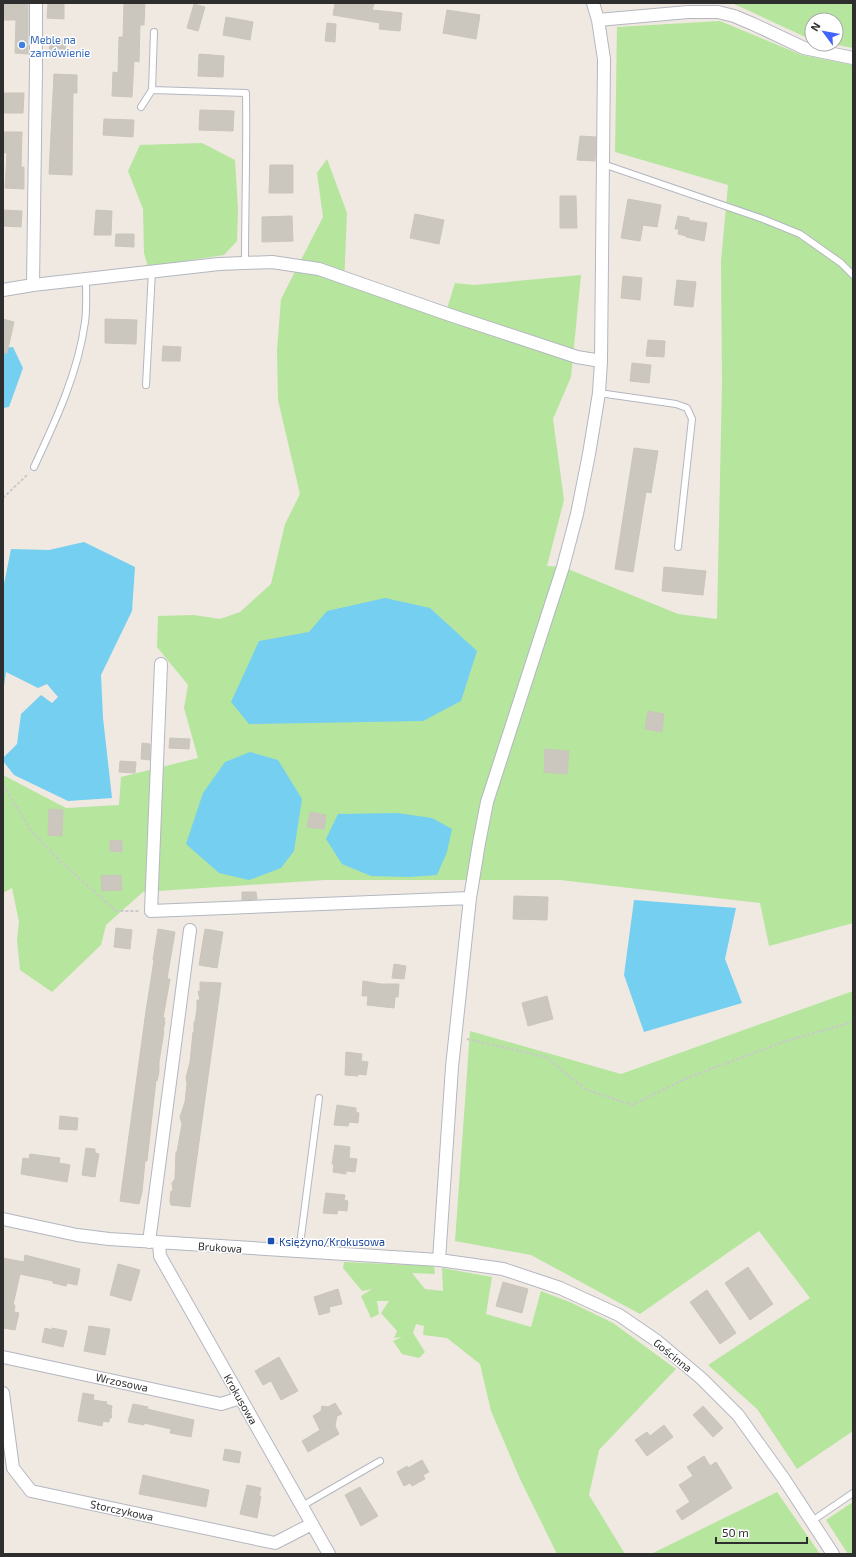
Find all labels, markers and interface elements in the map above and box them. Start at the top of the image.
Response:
north arrow [804,12,844,52]
text: N [807,20,823,33]
place label: Meble na zamówienie [30,33,90,59]
marker: Meble na zamówienie [17,40,27,50]
place label: Księżyno/Krokusowa [279,1235,385,1248]
marker: Księżyno/Krokusowa [266,1236,276,1246]
street label: Brukowa [197,1239,243,1255]
street label: Gościnna [651,1336,695,1374]
street label: Wrzosowa [95,1370,149,1394]
street label: Krokusowa [221,1372,261,1426]
street label: Storczykowa [89,1497,155,1523]
scale bar [716,1519,807,1545]
text: 50 m [722,1525,749,1539]

